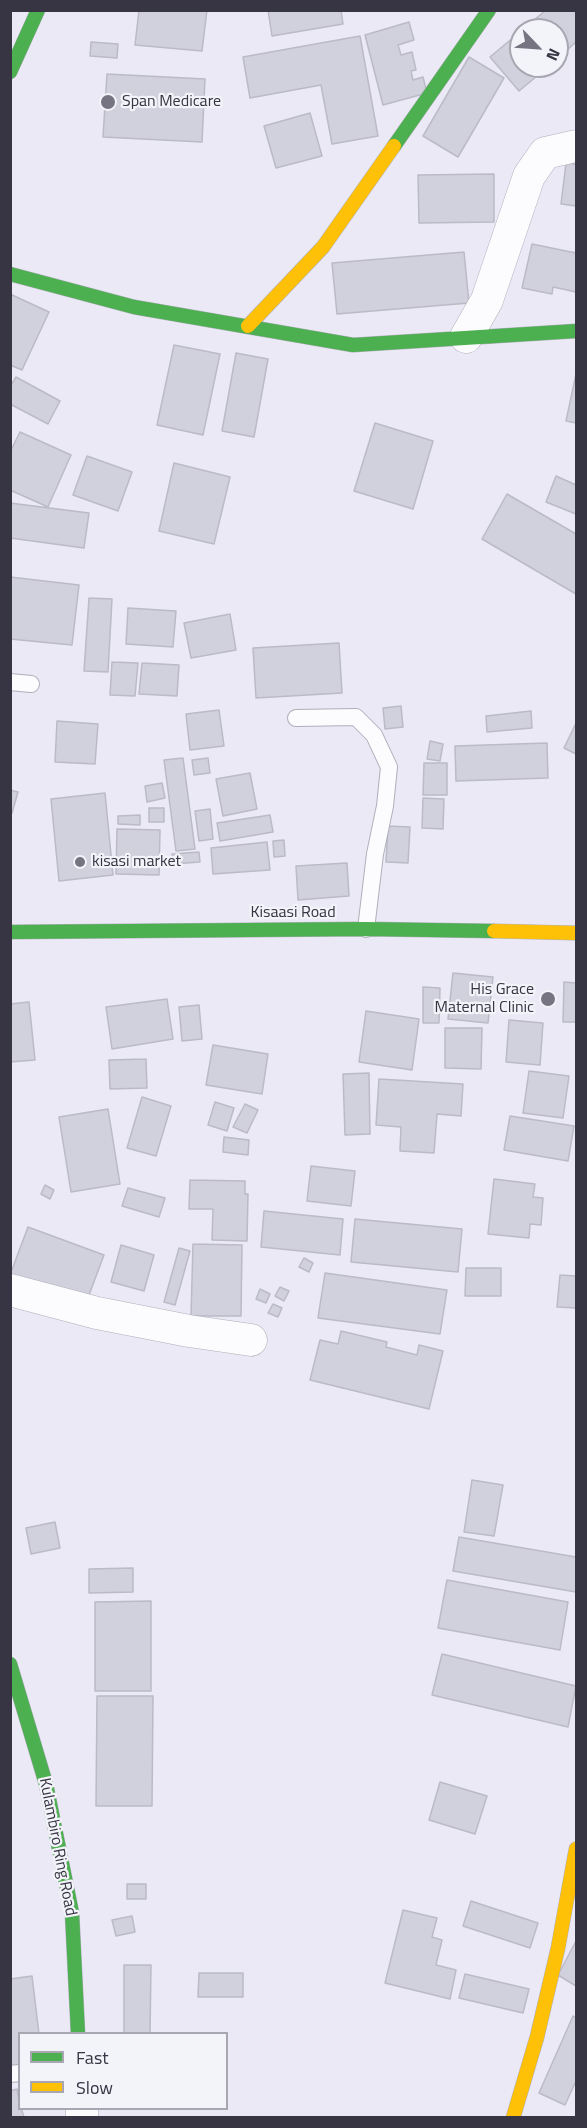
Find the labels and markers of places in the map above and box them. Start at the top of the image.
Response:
place label: Span Medicare [122,92,221,112]
marker: Span Medicare [99,93,117,111]
place label: kisasi market [92,852,181,872]
marker: kisasi market [73,855,87,869]
place label: His Grace Maternal Clinic [435,980,534,1018]
marker: His Grace Maternal Clinic [539,990,557,1008]

